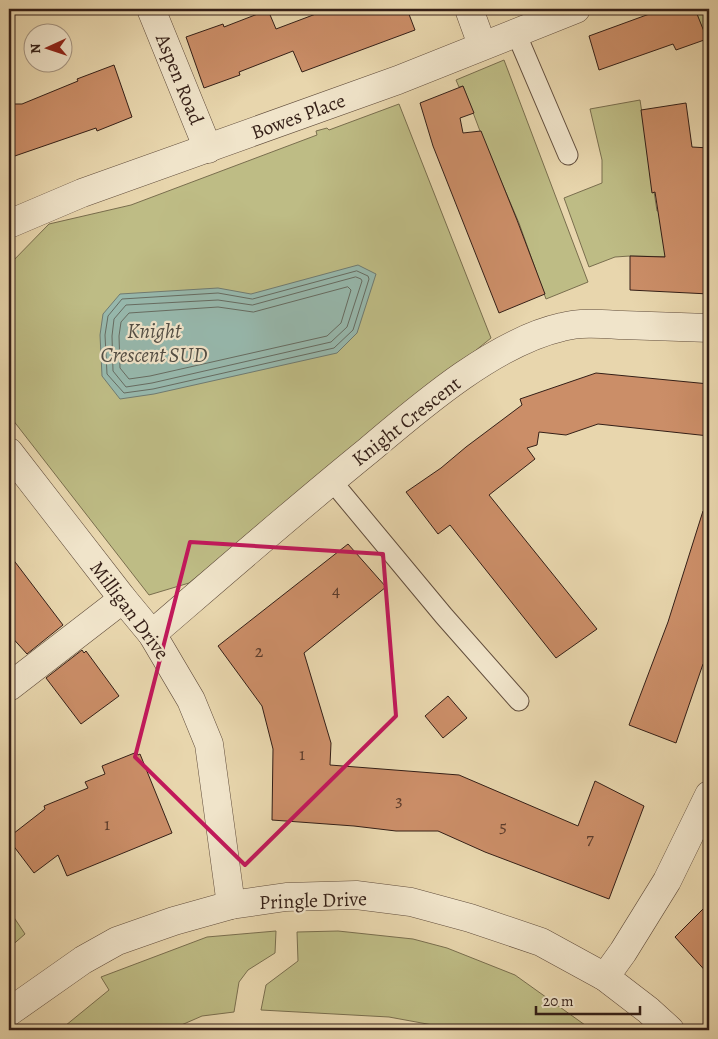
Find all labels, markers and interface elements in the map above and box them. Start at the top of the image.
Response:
north arrow [22,22,72,72]
street label: Aspen Road [149,29,210,129]
text: N [26,43,45,54]
street label: Bowes Place [247,87,349,146]
water label: Knight Crescent SUD [101,317,207,369]
street label: Knight Crescent [346,370,467,473]
street label: Milligan Drive [84,556,176,665]
house number: 4 [332,578,340,602]
house number: 2 [255,639,264,663]
house number: 1 [299,742,305,766]
house number: 3 [395,788,403,812]
house number: 1 [104,812,110,836]
house number: 5 [499,814,507,838]
house number: 7 [586,826,594,850]
street label: Pringle Drive [259,885,367,916]
scale bar [536,984,639,1016]
text: 20 m [543,991,574,1011]

